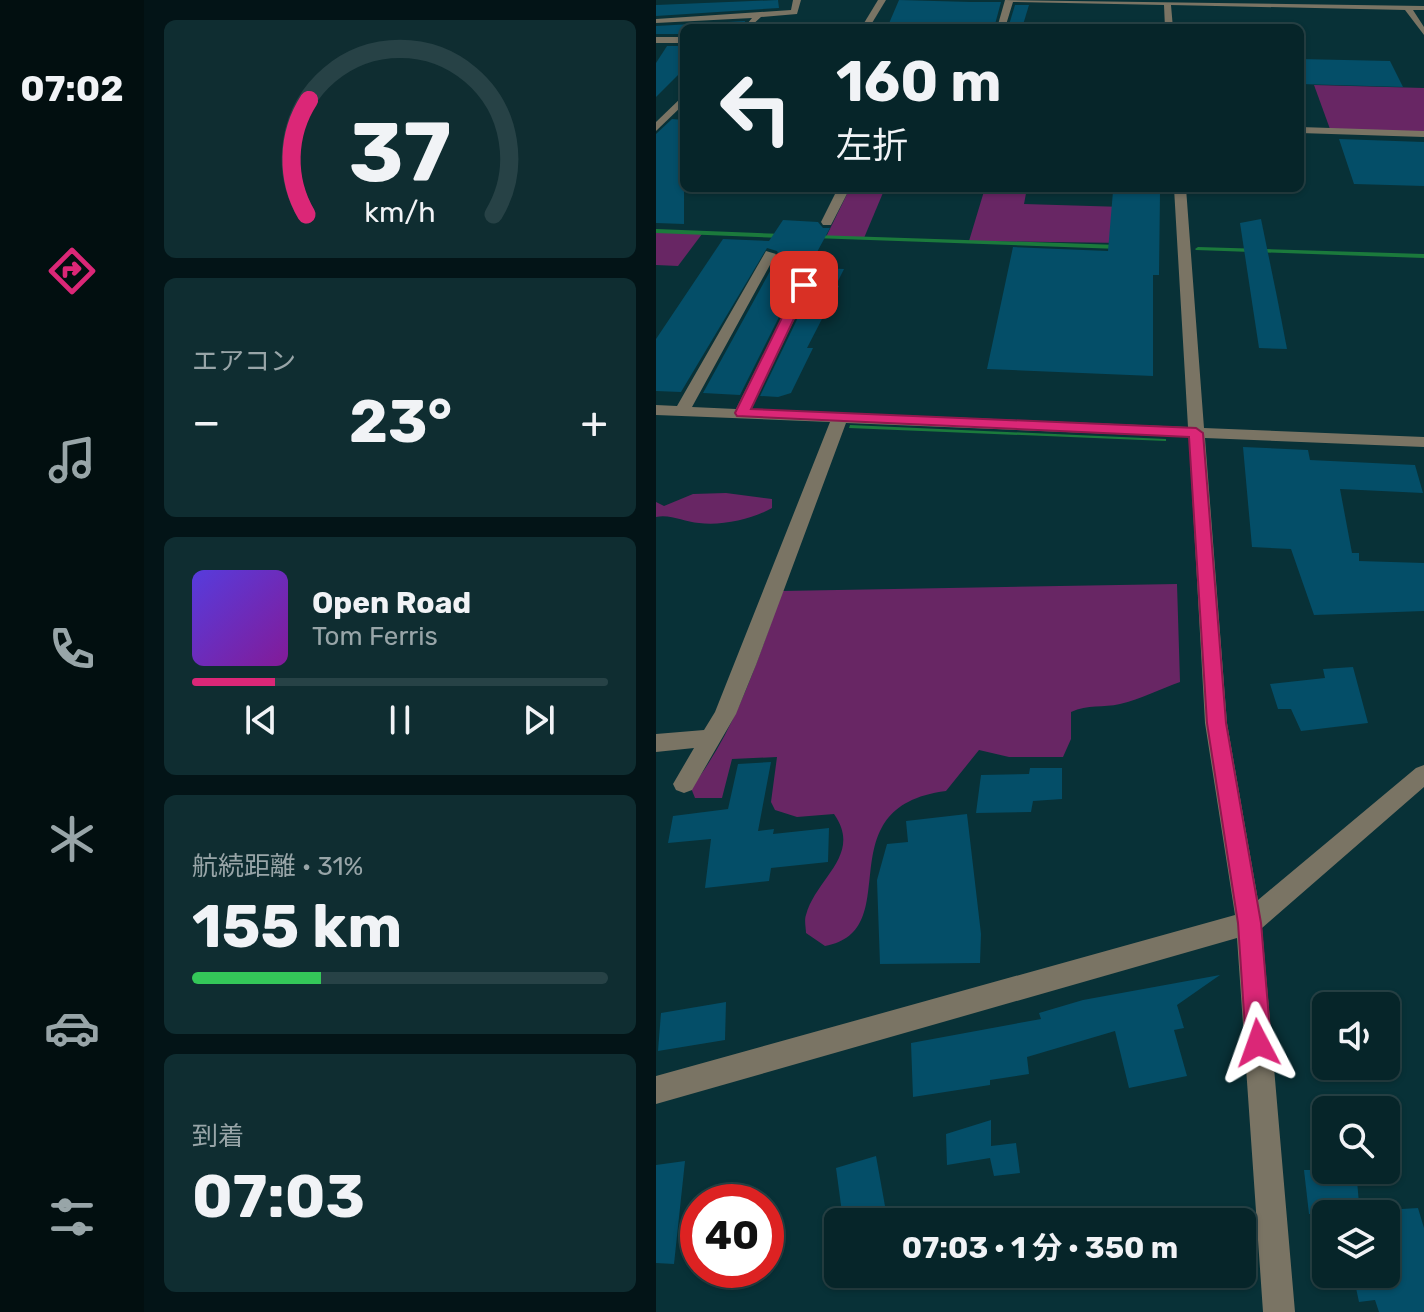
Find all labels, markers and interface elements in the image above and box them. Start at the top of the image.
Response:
text: 160 m [836,49,1002,115]
icon: left [704,56,808,160]
text: 07:02 [20,67,124,110]
text: 37 [349,103,451,202]
text: 左折 [836,124,908,167]
text: km/h [364,195,436,229]
icon: directions [44,243,100,299]
pin [770,251,838,319]
icon: arrive [782,263,826,307]
text: エアコン [192,346,296,377]
text: 23° [349,386,452,457]
text: − [192,396,221,448]
text: + [581,396,608,448]
icon: music [44,432,100,488]
text: Open Road [312,585,471,621]
icon: phone [44,621,100,677]
text: Tom Ferris [312,621,438,652]
icon: previous [239,698,283,742]
icon: pause [378,698,422,742]
icon: next [517,698,561,742]
icon: climate [44,811,100,867]
text: 航続距離 · 31% [192,851,363,882]
text: 155 km [192,891,402,962]
map controls [1312,992,1400,1288]
button: sound [1312,992,1400,1080]
icon: car [44,1000,100,1056]
position arrow [1216,1001,1300,1085]
button: search [1312,1096,1400,1184]
text: 到着 [192,1121,244,1152]
text: 07:03 [192,1161,365,1232]
speed limit sign: 40 [680,1184,784,1288]
icon: filters [44,1189,100,1245]
button: layers [1312,1200,1400,1288]
text: 07:03 · 1 分 · 350 m [902,1230,1178,1266]

